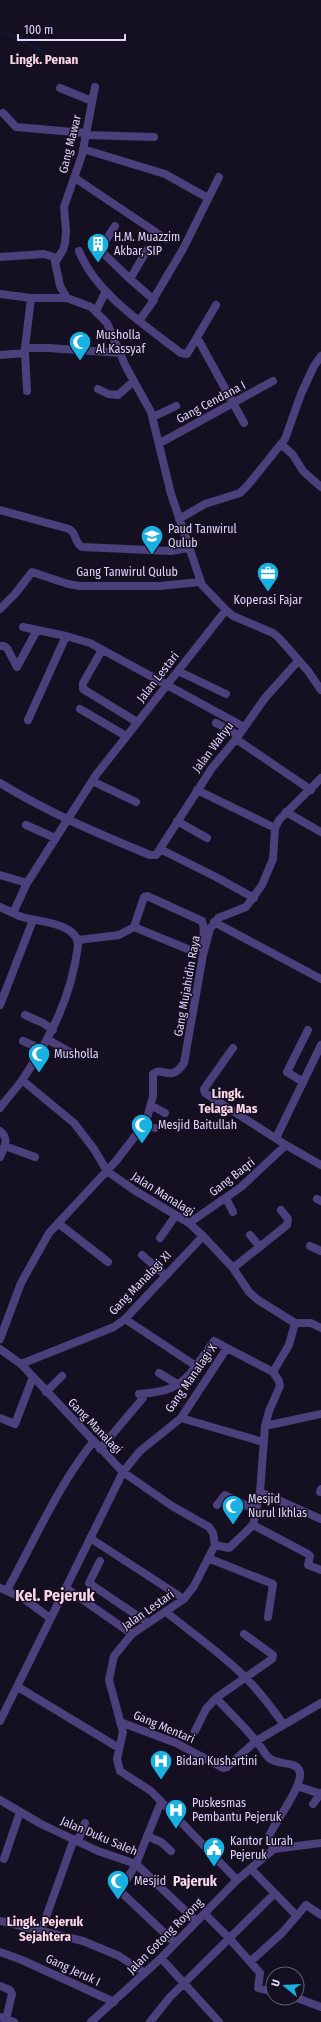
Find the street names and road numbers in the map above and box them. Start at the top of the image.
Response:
street label: Gang Mawar [56,113,84,175]
street label: Gang Cendana I [174,378,248,426]
street label: Gang Tanwirul Qulub [76,565,178,579]
street label: Jalan Lestari [134,649,182,705]
street label: Jalan Wahyu [189,719,237,775]
street label: Gang Mujahidin Raya [171,934,203,1038]
street label: Gang Baqri [207,1155,257,1199]
street label: Jalan Manalagi [129,1169,197,1219]
street label: Gang Manalagi XI [106,1248,174,1318]
street label: Gang Manalagi X [162,1341,220,1415]
street label: Gang Manalagi [65,1395,125,1457]
street label: Jalan Lestari [119,1587,177,1633]
street label: Gang Mentari [131,1708,197,1746]
street label: Jalan Duku Saleh [58,1814,140,1858]
street label: Jalan Gotong Royong [124,1895,206,1977]
street label: Gang Jeruk I [43,1951,103,1989]

